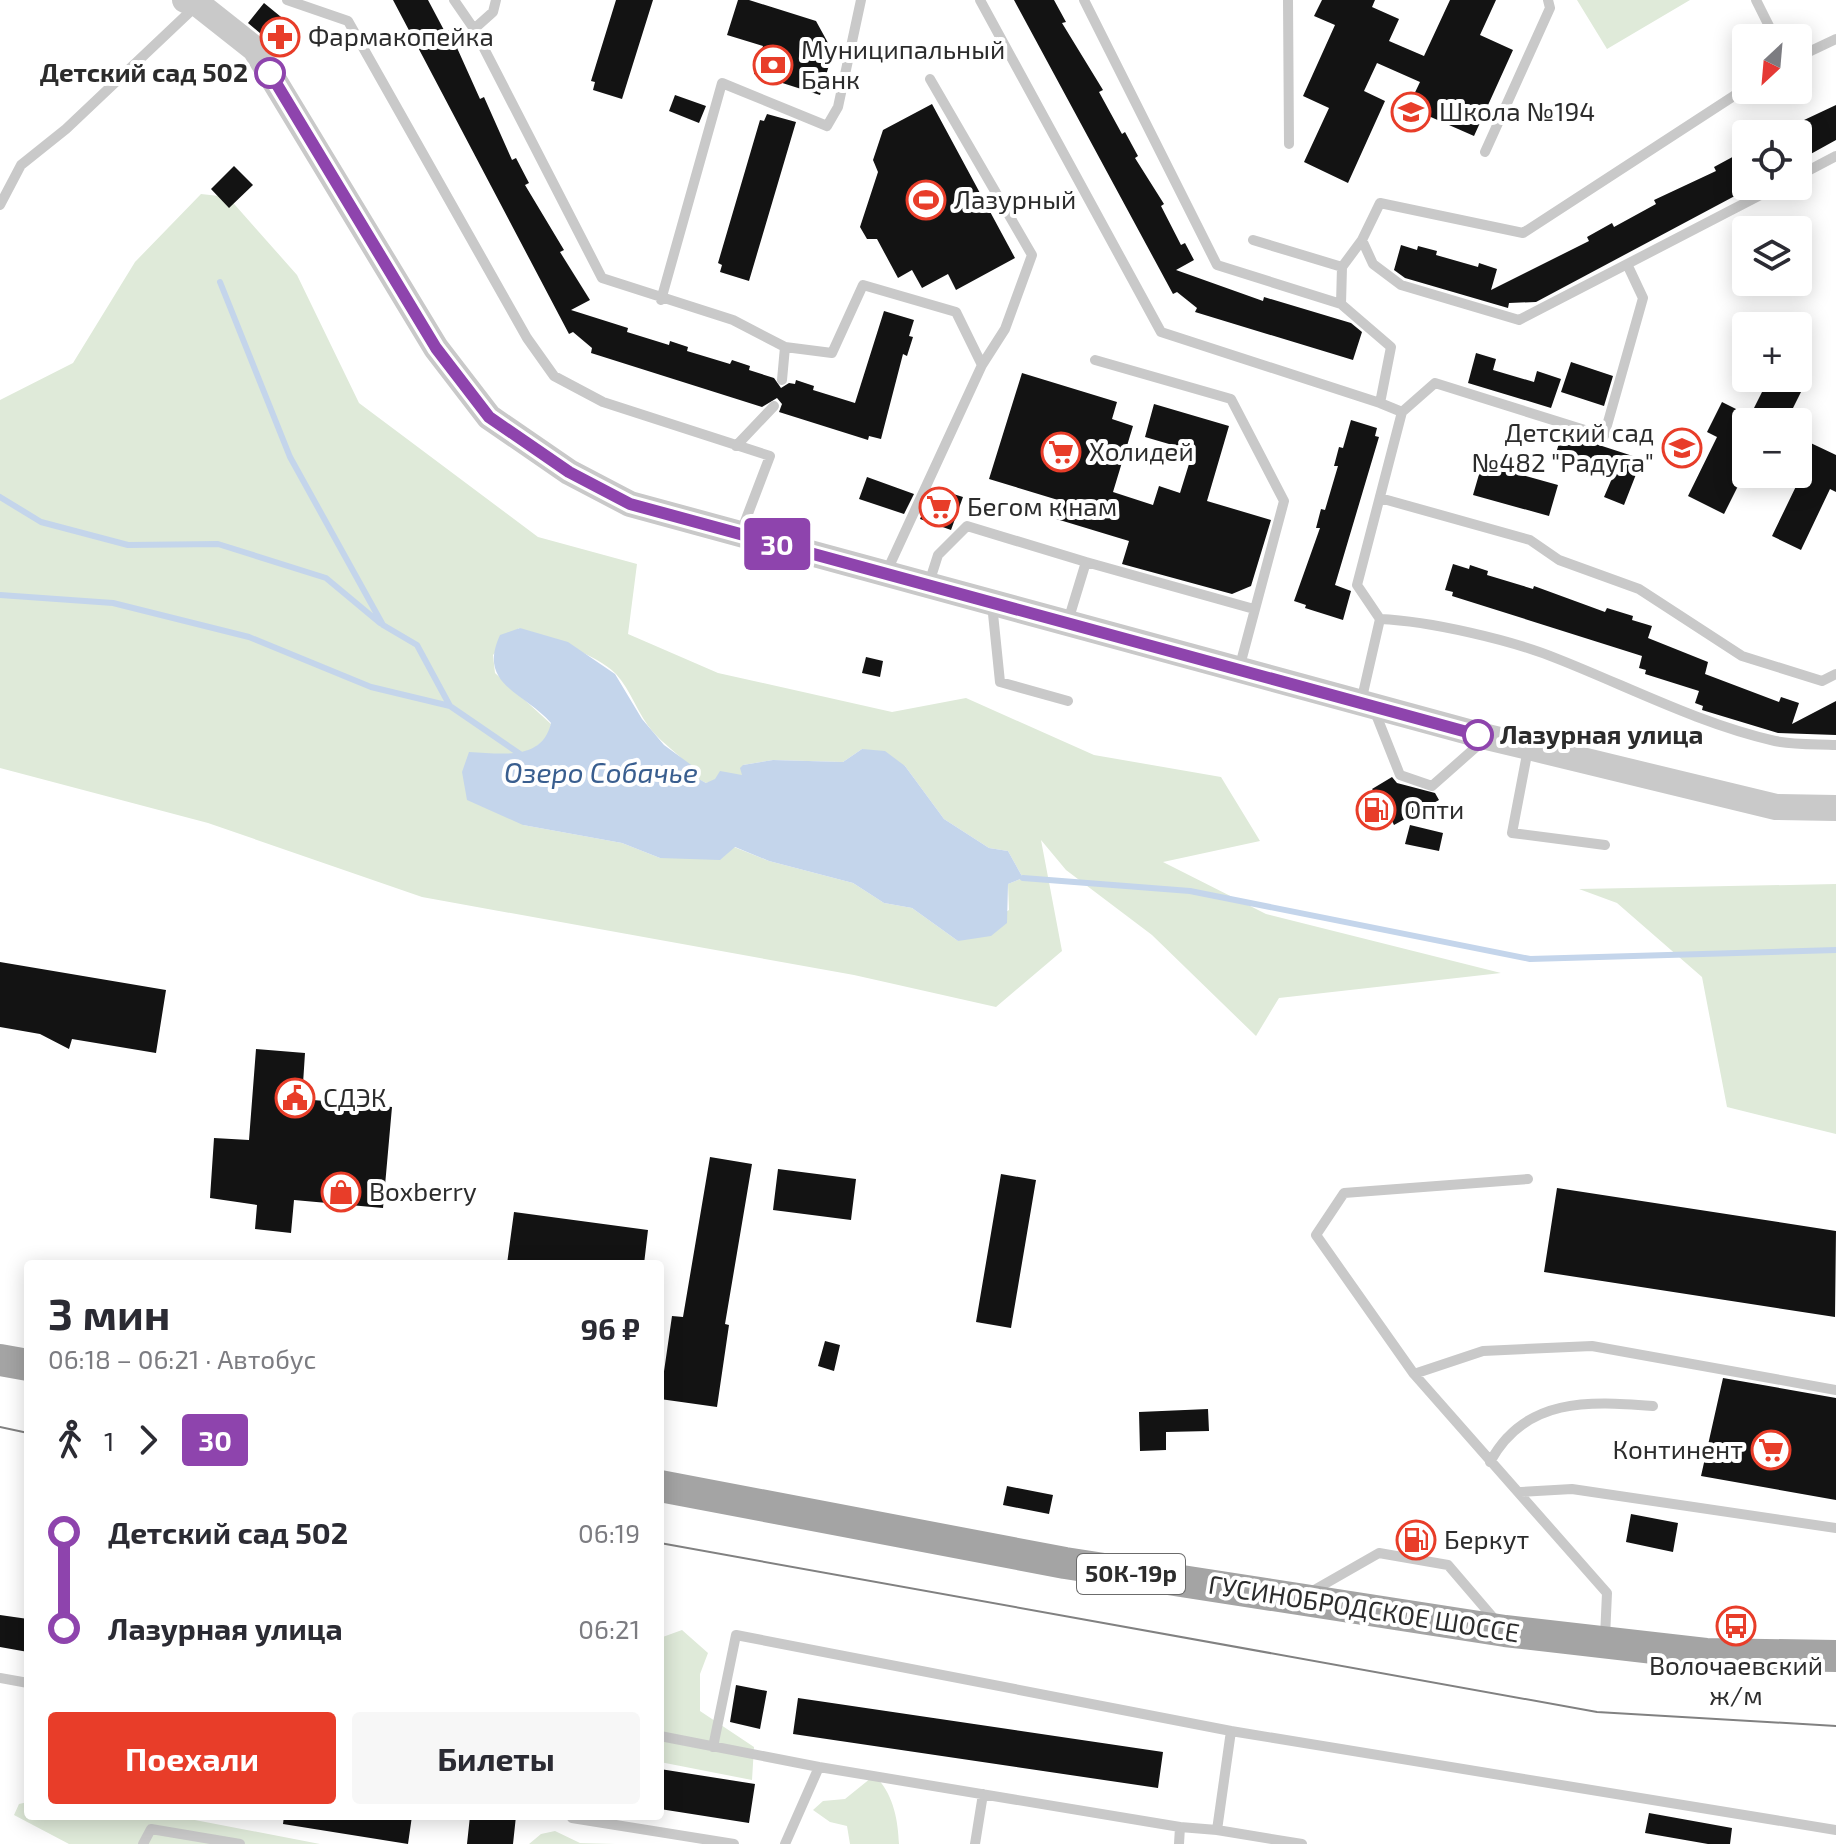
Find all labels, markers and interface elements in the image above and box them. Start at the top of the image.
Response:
pharmacy icon: Фармакопейка [259,16,301,58]
place label: Фармакопейка [308,20,494,51]
north arrow [1732,24,1812,104]
map controls [1732,24,1812,488]
place label: Муниципальный Банк [801,33,1005,94]
bank icon: Муниципальный Банк [752,44,794,86]
place label: Детский сад 502 [40,56,248,87]
marker: Детский сад 502 [255,58,285,88]
school or university icon: Школа №194 [1390,91,1432,133]
place label: Школа №194 [1439,95,1595,126]
button: locate [1732,120,1812,200]
sports icon: Лазурный [905,179,947,221]
place label: Лазурный [954,183,1076,215]
button: layers [1732,216,1812,296]
button: + [1732,312,1812,392]
button: − [1732,408,1812,488]
place label: Детский сад №482 "Радуга" [1471,416,1654,478]
school or university icon: Детский сад №482 "Радуга" [1661,427,1703,469]
supermarket icon: Холидей [1040,431,1082,473]
place label: Холидей [1089,435,1194,466]
supermarket icon: Бегом к нам [918,486,960,528]
place label: Бегом к нам [967,490,1117,521]
line badge: 30 [741,518,813,570]
text: 30 [760,527,794,561]
place label: Лазурная улица [1500,718,1703,749]
marker: Лазурная улица [1463,720,1493,750]
water label: Озеро Собачье [504,755,698,789]
fuel station icon: Опти [1355,789,1397,831]
place label: Опти [1404,793,1464,824]
public building icon: СДЭК [274,1077,316,1119]
place label: СДЭК [323,1081,386,1112]
shop icon: Boxberry [320,1171,362,1213]
place label: Boxberry [369,1175,477,1206]
text: 3 мин [48,1286,170,1339]
text: 96 ₽ [580,1310,640,1346]
text: 06:18 – 06:21 · Автобус [48,1343,316,1374]
icon: walk [48,1418,92,1462]
icon: forward [126,1418,170,1462]
text: 30 [198,1423,232,1457]
text: 1 [104,1425,114,1456]
supermarket icon: Континент [1750,1429,1792,1471]
place label: Континент [1613,1433,1743,1464]
text: Детский сад 502 [108,1514,348,1550]
text: 06:19 [578,1517,640,1548]
fuel station icon: Беркут [1395,1519,1437,1561]
place label: Беркут [1444,1523,1530,1555]
road number: 50К-19р [1077,1554,1185,1594]
street label: ГУСИНОБРОДСКОЕ ШОССЕ [1206,1568,1522,1647]
bus stop icon: Волочаевский ж/м [1715,1605,1757,1647]
text: Лазурная улица [108,1610,343,1646]
text: 06:21 [578,1613,640,1644]
place label: Волочаевский ж/м [1649,1649,1823,1710]
button: Поехали [48,1712,336,1804]
button: Билеты [352,1712,640,1804]

